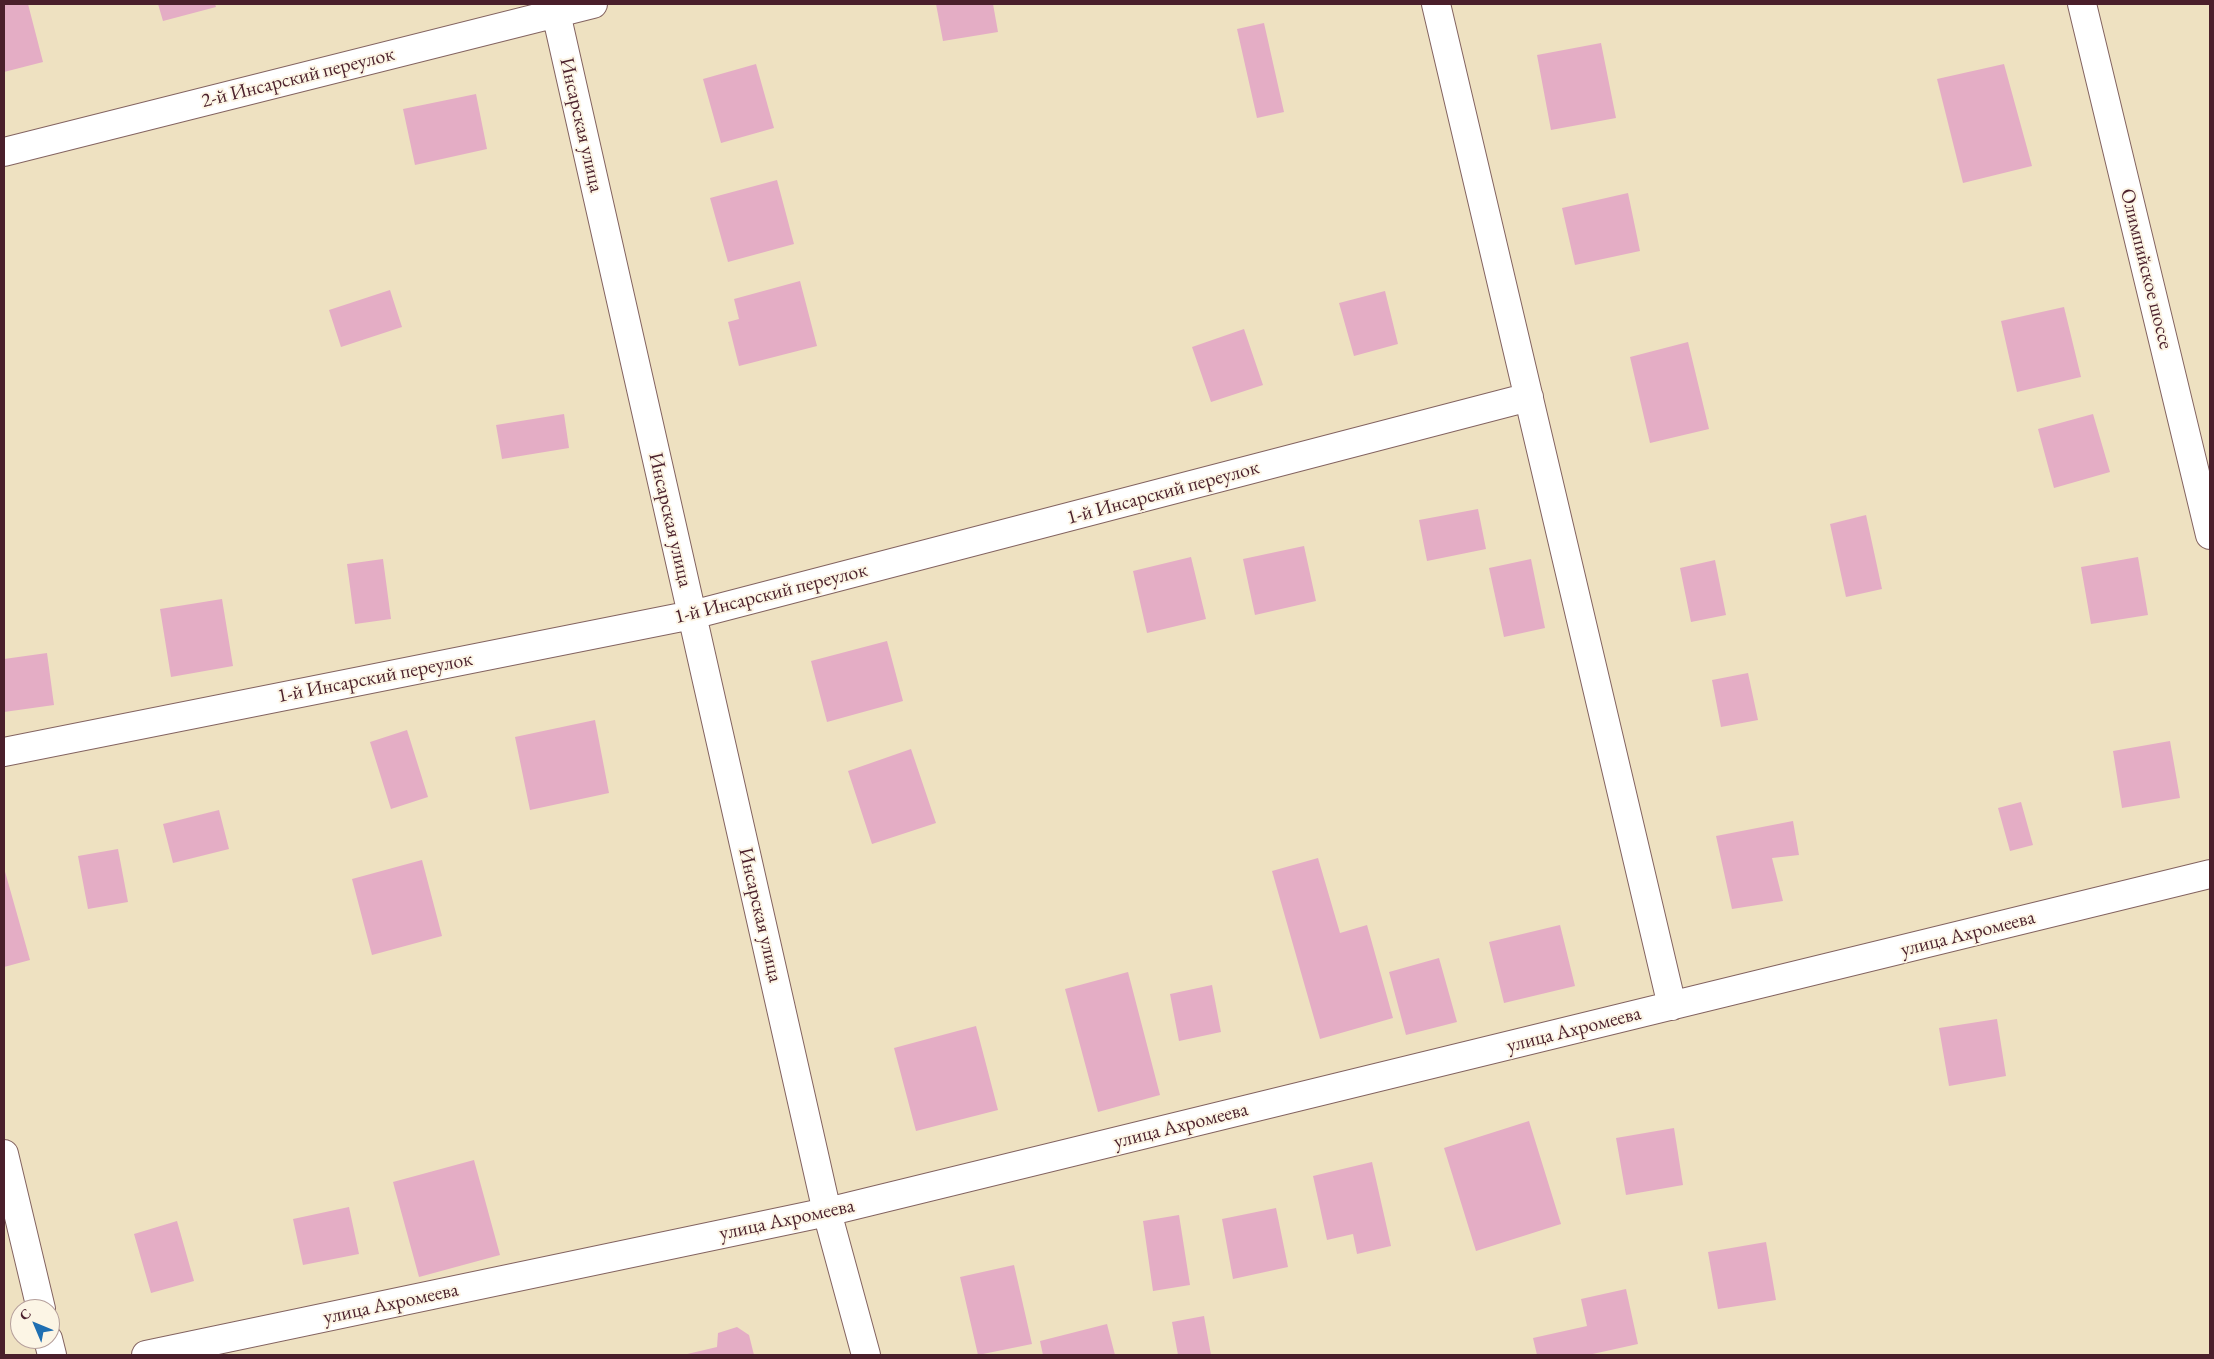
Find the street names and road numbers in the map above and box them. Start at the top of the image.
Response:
street label: 2-й Инсарский переулок [199,42,397,114]
street label: Инсарская улица [554,55,608,195]
street label: Олимпийское шоссе [2114,186,2178,352]
street label: Инсарская улица [643,450,697,590]
street label: 1-й Инсарский переулок [1064,456,1262,530]
street label: 1-й Инсарский переулок [672,558,870,630]
street label: 1-й Инсарский переулок [275,647,475,709]
street label: Инсарская улица [733,845,787,985]
street label: улица Ахромеева [1898,906,2038,962]
street label: улица Ахромеева [1504,1002,1644,1058]
street label: улица Ахромеева [1111,1098,1251,1154]
street label: улица Ахромеева [717,1194,857,1246]
street label: улица Ахромеева [321,1278,461,1330]

